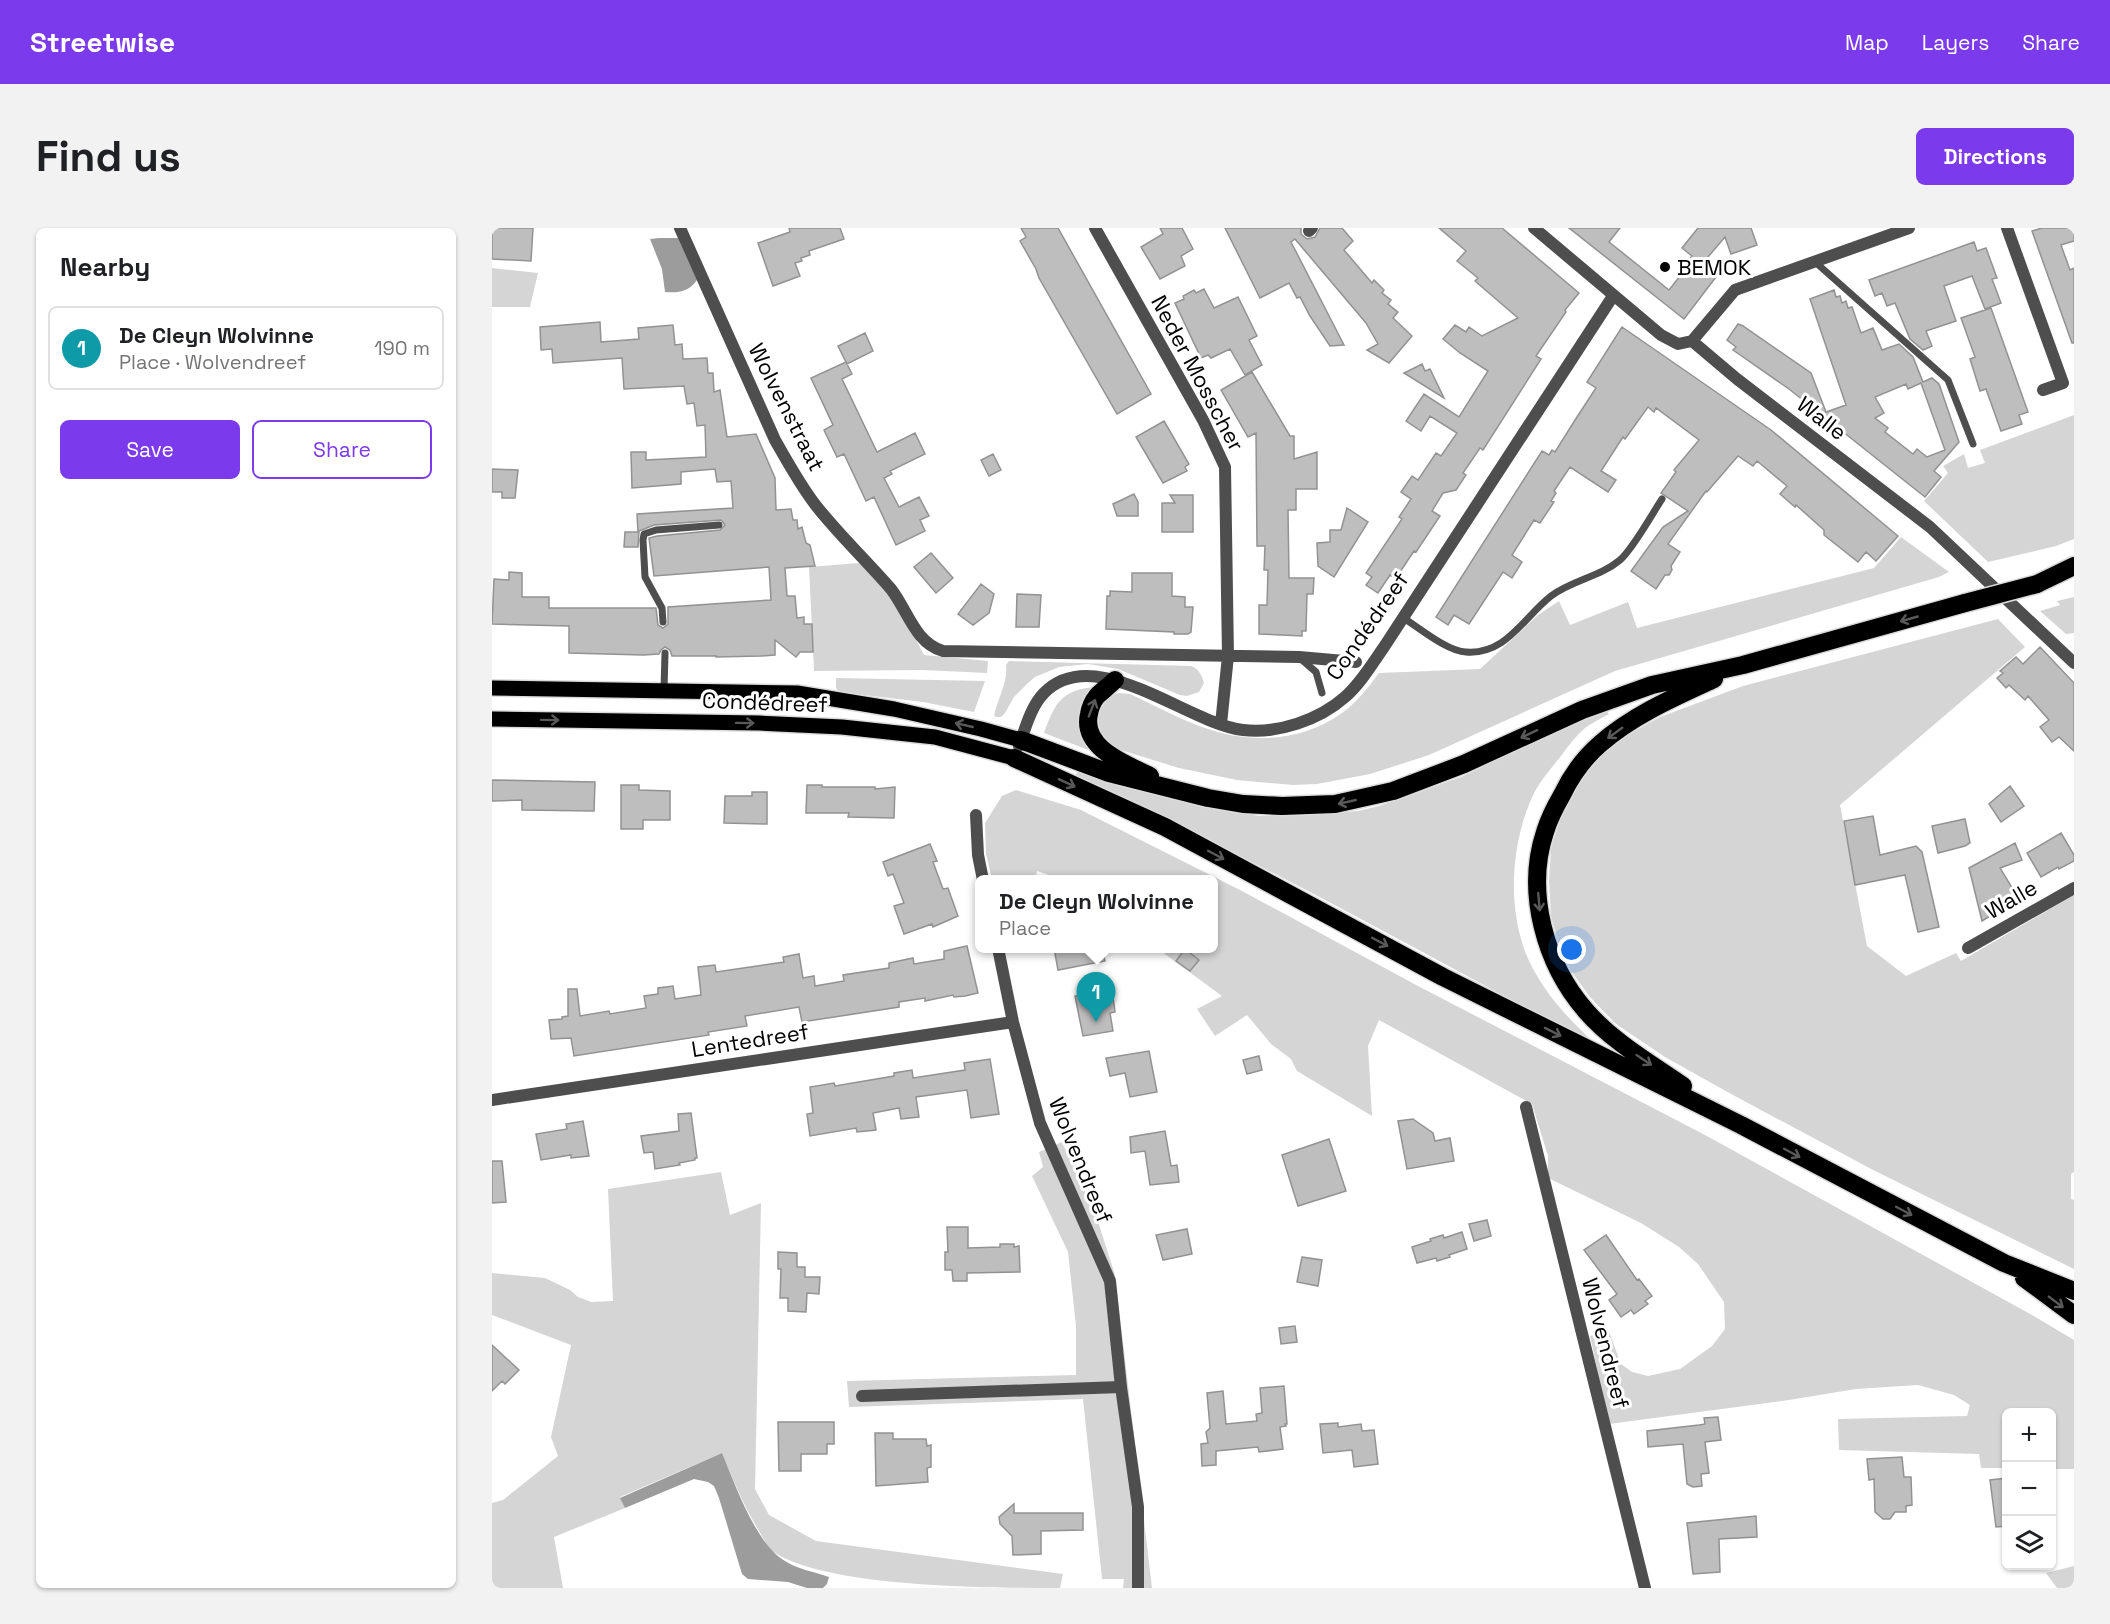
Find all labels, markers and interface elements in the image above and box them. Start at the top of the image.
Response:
text: Streetwise [30,24,175,60]
text: Map [1845,29,1889,56]
text: Layers [1922,29,1989,56]
text: Share [2022,29,2080,56]
button: Directions [1916,128,2074,185]
text: Find us [36,130,181,183]
text: Nearby [60,250,150,284]
place label: BEMOK [1677,253,1752,281]
marker: BEMOK [1658,260,1672,274]
street label: Neder Mosscher [1145,290,1251,456]
text: De Cleyn Wolvinne [119,321,314,349]
text: 1 [77,335,86,361]
text: 190 m [374,335,430,361]
street label: Wolvenstraat [743,338,831,476]
text: Place · Wolvendreef [119,349,306,375]
street label: Walle [1792,390,1852,446]
button: Save [60,420,240,479]
button: Share [252,420,432,479]
street label: Condédreef [1319,566,1415,686]
one-way arrow [1900,614,1919,625]
street label: Condédreef [702,686,829,718]
one-way arrow [1087,700,1098,718]
one-way arrow [540,714,560,726]
one-way arrow [735,717,755,729]
one-way arrow [955,719,974,730]
one-way arrow [1608,726,1624,739]
one-way arrow [1520,728,1538,740]
one-way arrow [1058,778,1076,789]
one-way arrow [1337,796,1356,808]
one-way arrow [1207,849,1224,861]
street label: Walle [1980,873,2042,925]
popup [975,875,1218,953]
text: De Cleyn Wolvinne [999,887,1194,915]
one-way arrow [1534,892,1545,912]
text: Place [999,915,1051,941]
your location [1557,935,1586,964]
one-way arrow [1370,937,1388,949]
pin: 1 [1076,972,1116,1022]
street label: Lentedreef [689,1017,811,1063]
one-way arrow [1544,1026,1562,1038]
one-way arrow [1635,1054,1652,1066]
street label: Wolvendreef [1043,1093,1119,1227]
one-way arrow [1783,1147,1801,1159]
one-way arrow [1894,1206,1912,1217]
street label: Wolvendreef [1576,1275,1636,1411]
one-way arrow [2047,1295,2063,1308]
map controls [2002,1408,2056,1570]
button: + [2002,1408,2056,1462]
button: − [2002,1462,2056,1516]
button: layers [2002,1516,2056,1570]

